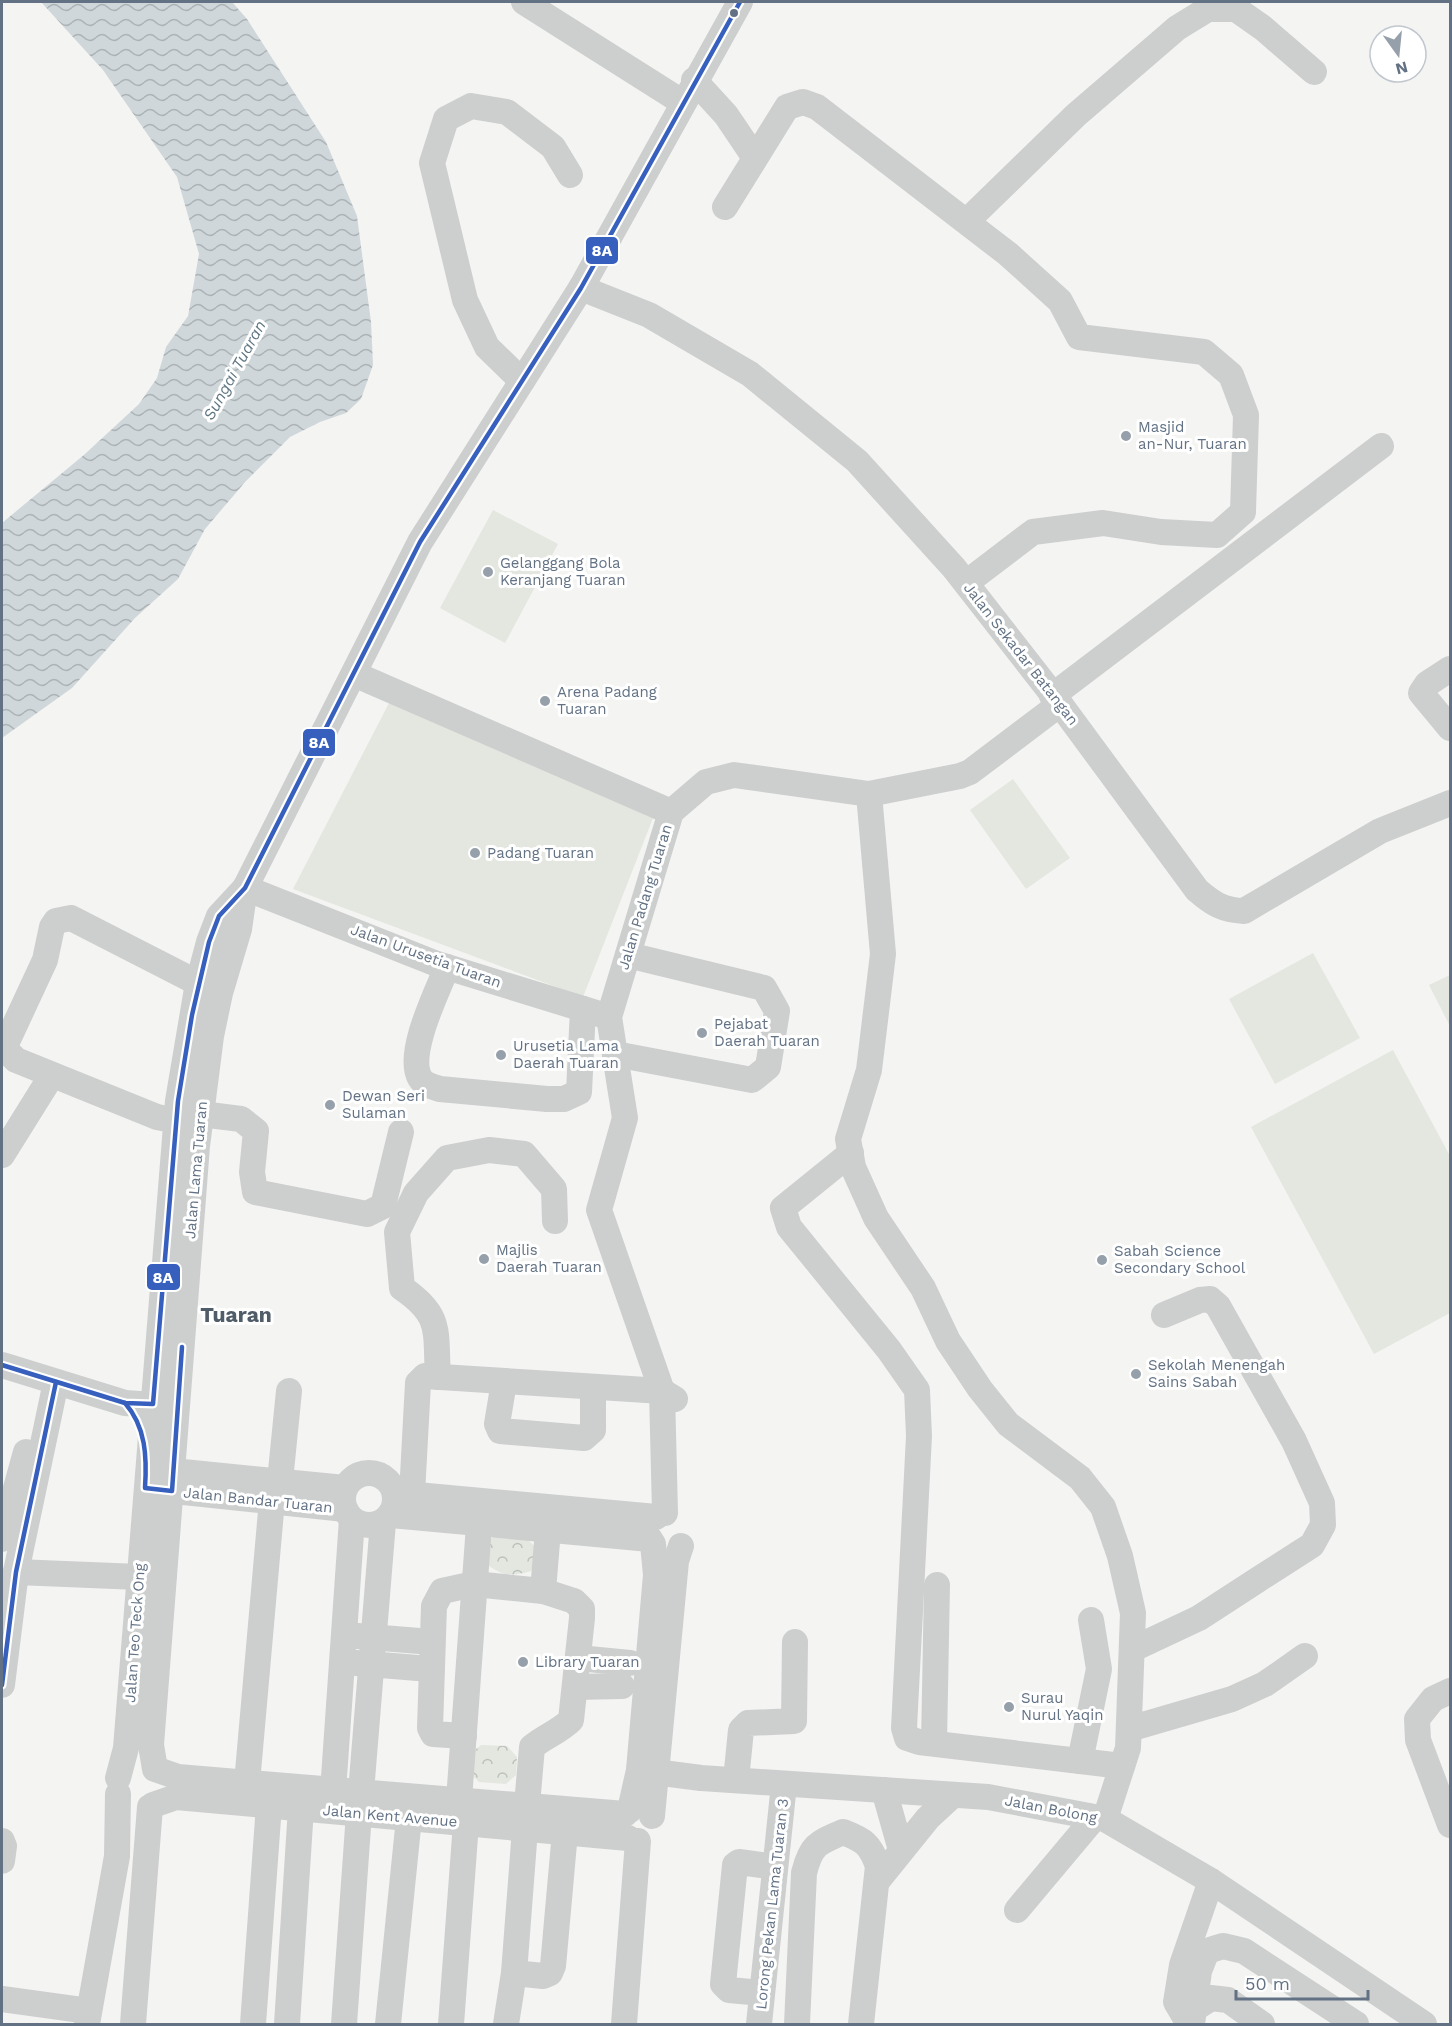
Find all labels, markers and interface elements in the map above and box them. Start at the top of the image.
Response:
unlabelled marker [728,7,740,19]
north arrow [1368,24,1428,84]
text: N [1394,57,1410,79]
line badge: 8A [585,236,619,265]
text: 8A [592,241,613,260]
water label: Sungai Tuaran [199,317,270,424]
place label: Masjid an-Nur, Tuaran [1138,418,1247,453]
marker: Masjid an-Nur, Tuaran [1119,429,1133,443]
place label: Gelanggang Bola Keranjang Tuaran [500,554,626,589]
marker: Gelanggang Bola Keranjang Tuaran [481,565,495,579]
street label: Jalan Sekadar Batangan [960,579,1082,729]
place label: Arena Padang Tuaran [557,683,657,718]
marker: Arena Padang Tuaran [538,694,552,708]
line badge: 8A [302,728,336,757]
text: 8A [309,733,330,752]
street label: Jalan Padang Tuaran [614,822,676,972]
place label: Padang Tuaran [487,844,594,862]
marker: Padang Tuaran [468,846,482,860]
street label: Jalan Urusetia Tuaran [348,920,504,992]
place label: Pejabat Daerah Tuaran [714,1015,820,1050]
marker: Pejabat Daerah Tuaran [695,1026,709,1040]
place label: Urusetia Lama Daerah Tuaran [513,1037,620,1072]
marker: Urusetia Lama Daerah Tuaran [494,1048,508,1062]
place label: Dewan Seri Sulaman [342,1087,425,1122]
marker: Dewan Seri Sulaman [323,1098,337,1112]
street label: Jalan Lama Tuaran [181,1100,211,1240]
place label: Majlis Daerah Tuaran [496,1241,602,1276]
place label: Sabah Science Secondary School [1114,1242,1246,1277]
marker: Majlis Daerah Tuaran [477,1252,491,1266]
marker: Sabah Science Secondary School [1095,1253,1109,1267]
line badge: 8A [146,1263,181,1291]
text: 8A [153,1268,174,1287]
district label: Tuaran [200,1302,272,1327]
place label: Sekolah Menengah Sains Sabah [1148,1356,1285,1391]
marker: Sekolah Menengah Sains Sabah [1129,1367,1143,1381]
street label: Jalan Bandar Tuaran [183,1483,333,1517]
street label: Jalan Teo Teck Ong [121,1563,149,1703]
place label: Library Tuaran [535,1653,639,1671]
marker: Library Tuaran [516,1655,530,1669]
place label: Surau Nurul Yaqin [1021,1689,1104,1724]
marker: Surau Nurul Yaqin [1002,1700,1016,1714]
street label: Jalan Bolong [1003,1791,1099,1827]
street label: Lorong Pekan Lama Tuaran 3 [752,1798,792,2010]
street label: Jalan Kent Avenue [322,1801,458,1831]
scale bar [1236,1963,1368,2001]
text: 50 m [1245,1973,1290,1994]

